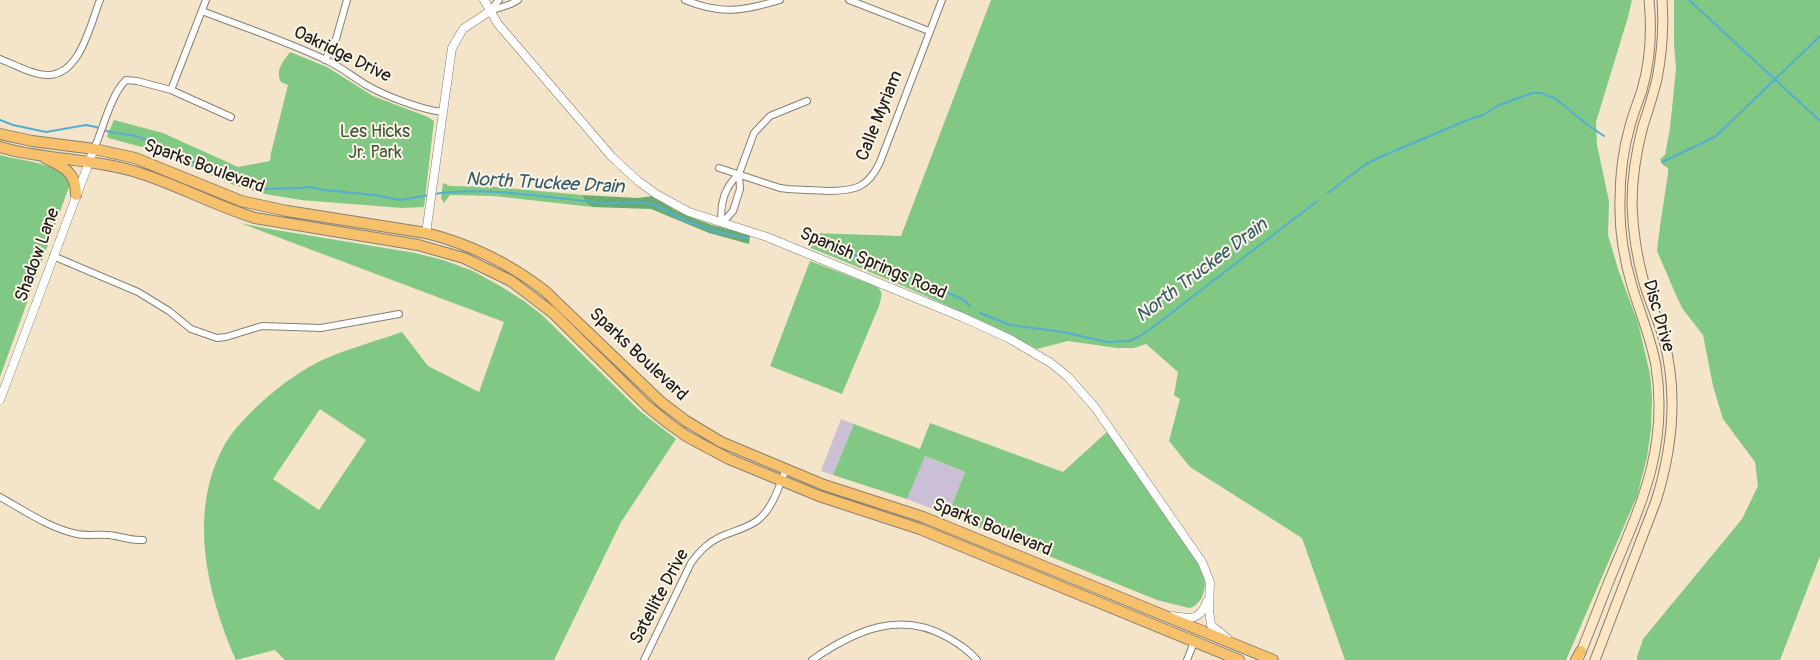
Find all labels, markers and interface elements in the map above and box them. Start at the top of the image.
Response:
street label: Oakridge Drive [290,22,394,88]
street label: Calle Myriam [852,68,908,164]
park label: Les Hicks Jr. Park [340,121,410,163]
street label: Sparks Boulevard [141,135,267,199]
water label: North Truckee Drain [465,168,625,200]
street label: Shadow Lane [11,205,65,305]
water label: North Truckee Drain [1132,214,1272,328]
street label: Spanish Springs Road [796,223,950,305]
street label: Disc Drive [1637,277,1679,355]
street label: Sparks Boulevard [584,304,692,406]
street label: Sparks Boulevard [929,494,1055,562]
street label: Satellite Drive [626,546,694,648]

